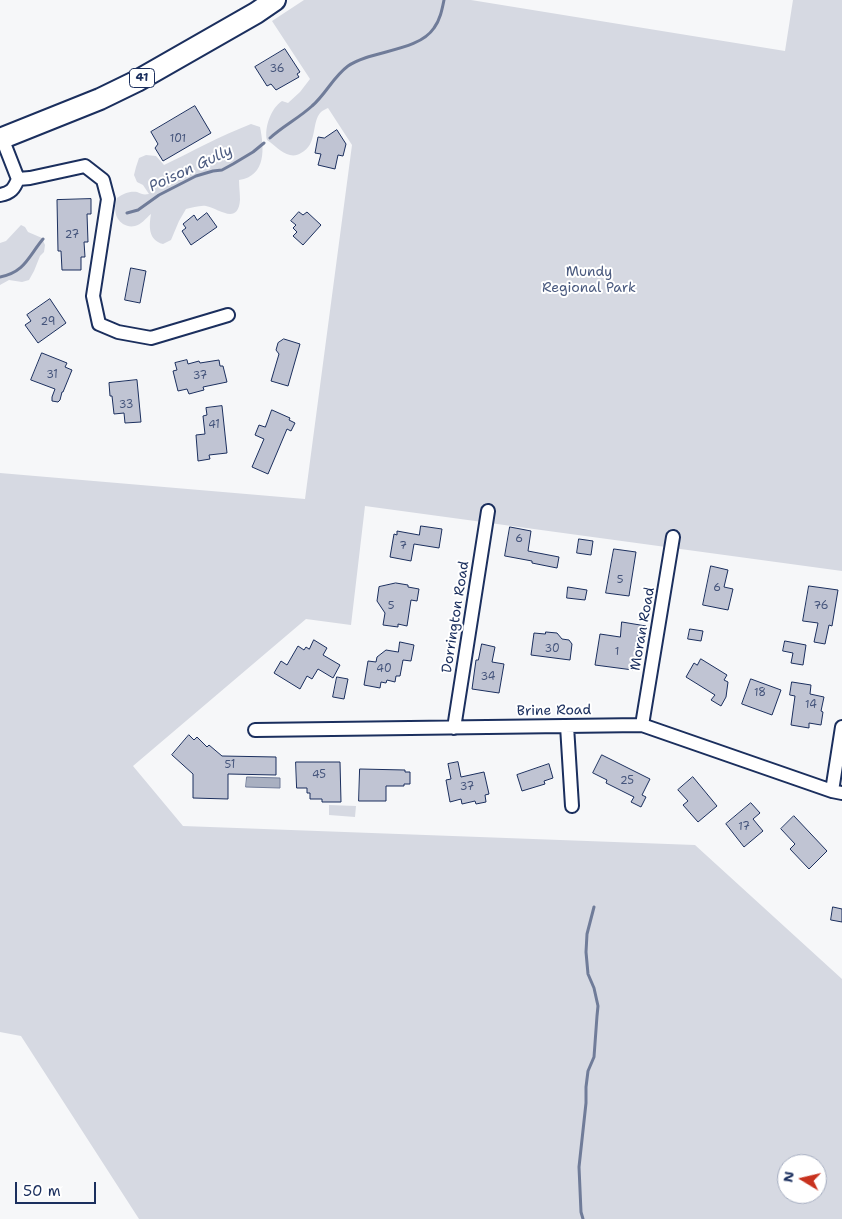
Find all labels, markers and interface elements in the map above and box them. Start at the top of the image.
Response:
house number: 36 [269,62,285,76]
road number: 41 [130,68,154,88]
house number: 101 [170,132,186,146]
water label: Poison Gully [146,142,236,196]
house number: 27 [65,228,79,242]
park label: Mundy Regional Park [542,264,636,296]
house number: 29 [41,315,55,329]
house number: 31 [46,368,58,382]
house number: 37 [193,369,207,383]
house number: 33 [119,398,133,412]
house number: 41 [208,418,220,432]
house number: 6 [515,532,523,546]
house number: 7 [399,539,407,553]
street label: Dorrington Road [439,560,473,674]
house number: 5 [617,573,623,587]
house number: 6 [713,581,721,595]
street label: Moran Road [627,586,659,672]
house number: 5 [388,599,394,613]
house number: 76 [814,599,828,613]
house number: 30 [544,642,560,656]
house number: 1 [615,645,619,659]
house number: 40 [376,662,392,676]
house number: 34 [481,670,495,684]
house number: 18 [754,686,766,700]
house number: 14 [805,698,817,712]
street label: Brine Road [517,702,591,720]
house number: 51 [225,758,235,772]
house number: 45 [312,768,326,782]
house number: 25 [620,774,634,788]
house number: 37 [460,780,474,794]
house number: 17 [738,820,750,834]
north arrow [777,1154,827,1204]
text: N [778,1170,798,1184]
scale bar [18,1172,99,1204]
text: 50 m [23,1181,61,1201]

